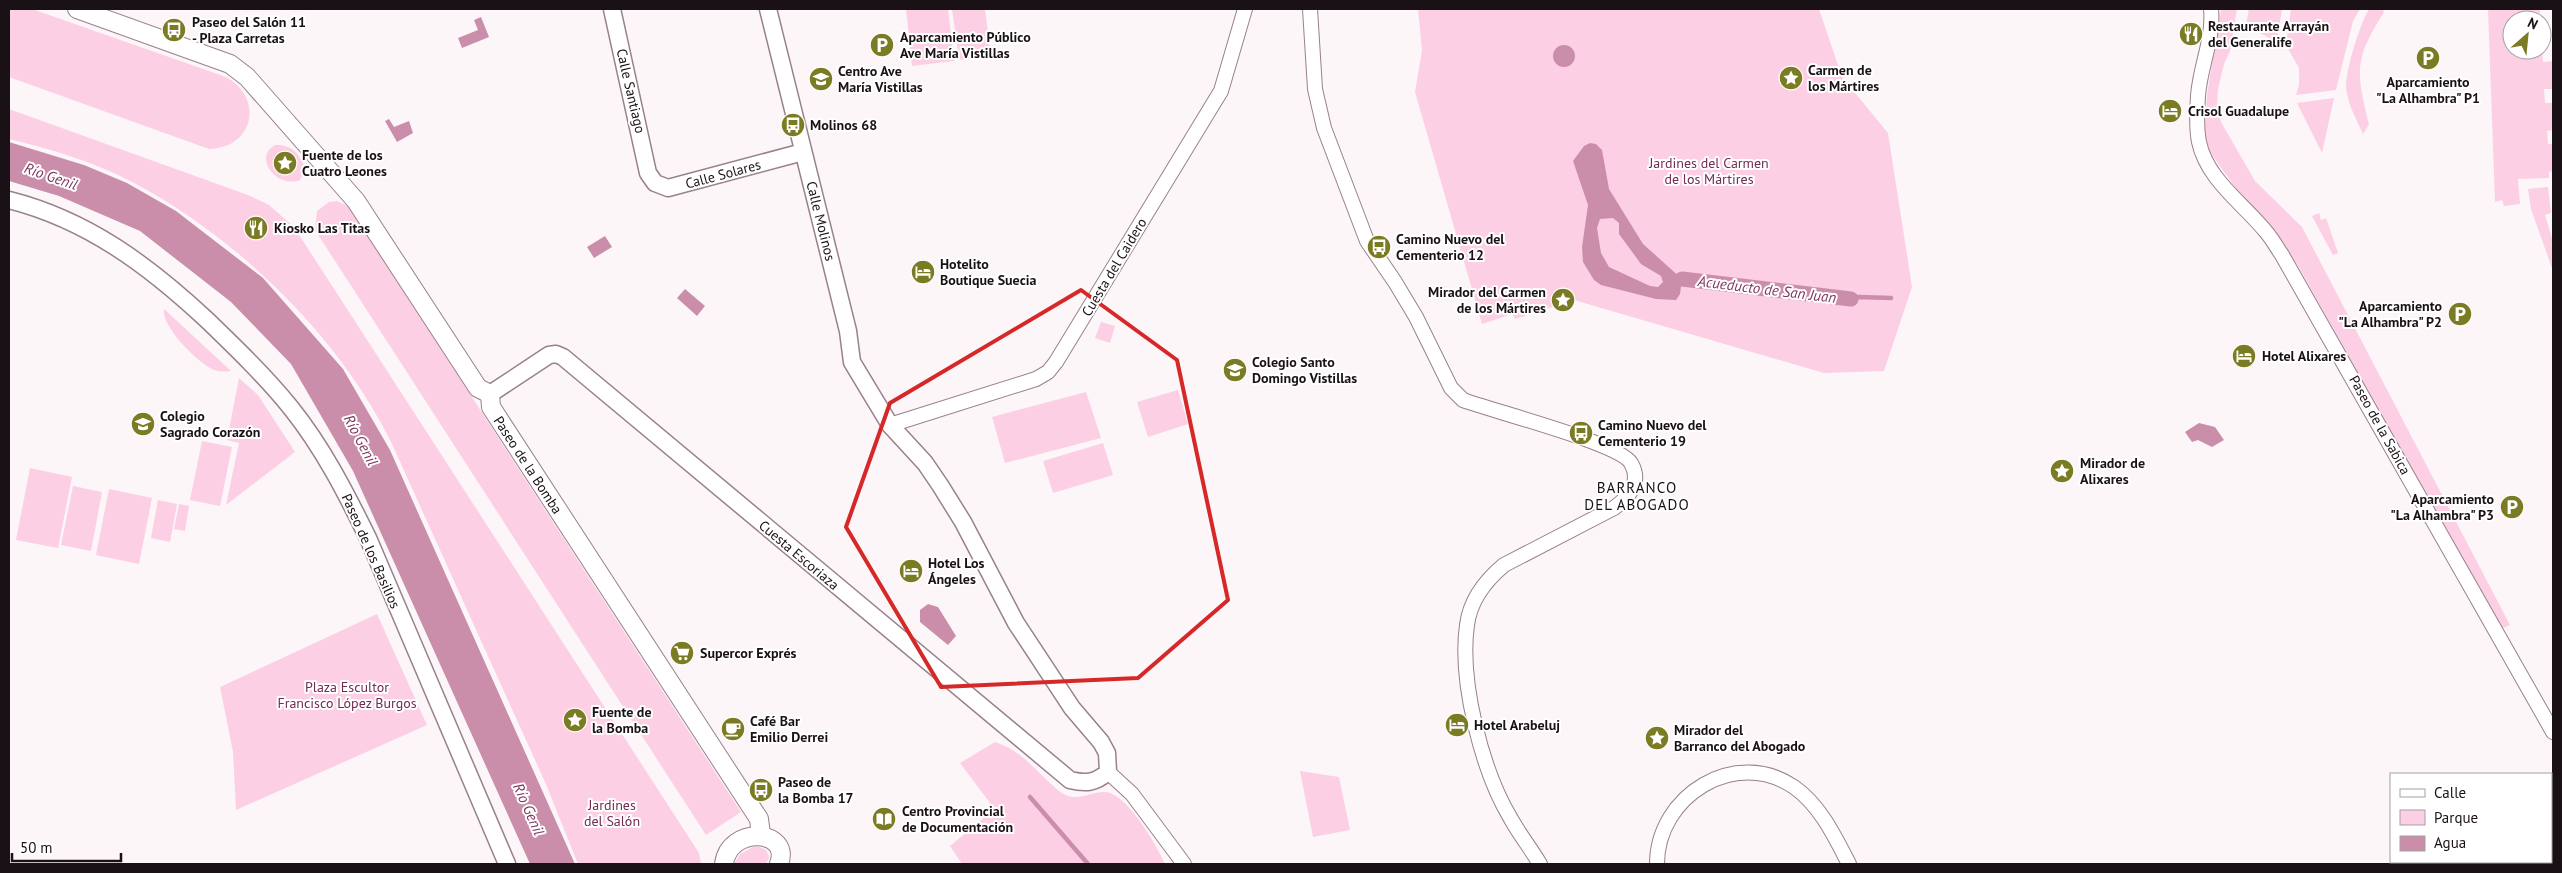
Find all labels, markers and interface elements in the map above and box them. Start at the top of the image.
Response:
north arrow [2502,10,2552,60]
place label: Paseo del Salón 11 - Plaza Carretas [192,13,306,47]
text: N [2525,13,2541,34]
bus stop icon: Paseo del Salón 11 - Plaza Carretas [161,17,187,43]
place label: Restaurante Arrayán del Generalife [2208,17,2329,51]
restaurant icon: Restaurante Arrayán del Generalife [2178,21,2204,47]
place label: Aparcamiento Público Ave María Vistillas [900,28,1031,62]
parking icon: Aparcamiento Público Ave María Vistillas [869,32,895,58]
parking icon: Aparcamiento "La Alhambra" P1 [2415,45,2441,71]
street label: Calle Santiago [613,47,649,135]
place label: Carmen de los Mártires [1808,61,1879,95]
place label: Centro Ave María Vistillas [838,62,923,96]
place icon: Carmen de los Mártires [1778,65,1804,91]
school or university icon: Centro Ave María Vistillas [808,66,834,92]
place label: Aparcamiento "La Alhambra" P1 [2376,73,2480,107]
hotel icon: Crisol Guadalupe [2157,98,2183,124]
place label: Crisol Guadalupe [2188,102,2289,120]
bus stop icon: Molinos 68 [780,112,806,138]
place label: Molinos 68 [810,116,877,134]
place label: Fuente de los Cuatro Leones [302,146,387,180]
place icon: Fuente de los Cuatro Leones [272,150,298,176]
park label: Jardines del Carmen de los Mártires [1648,154,1769,188]
street label: Calle Solares [683,155,763,193]
water label: Río Genil [22,158,80,194]
street label: Calle Molinos [802,179,840,263]
restaurant icon: Kiosko Las Titas [243,215,269,241]
street label: Cuesta del Caidero [1078,215,1150,319]
place label: Kiosko Las Titas [274,219,370,237]
place label: Camino Nuevo del Cementerio 12 [1396,230,1505,264]
bus stop icon: Camino Nuevo del Cementerio 12 [1366,234,1392,260]
place label: Hotelito Boutique Suecia [940,255,1036,289]
hotel icon: Hotelito Boutique Suecia [910,259,936,285]
water label: Acueducto de San Juan [1696,271,1837,307]
place label: Mirador del Carmen de los Mártires [1428,283,1546,317]
place icon: Mirador del Carmen de los Mártires [1550,287,1576,313]
place label: Aparcamiento "La Alhambra" P2 [2338,297,2442,331]
parking icon: Aparcamiento "La Alhambra" P2 [2447,301,2473,327]
hotel icon: Hotel Alixares [2231,343,2257,369]
place label: Hotel Alixares [2262,347,2346,365]
place label: Colegio Santo Domingo Vistillas [1252,353,1357,387]
school or university icon: Colegio Santo Domingo Vistillas [1222,357,1248,383]
street label: Paseo de la Sabica [2345,372,2415,478]
place label: Colegio Sagrado Corazón [160,407,260,441]
school or university icon: Colegio Sagrado Corazón [130,411,156,437]
water label: Río Genil [340,411,382,469]
street label: Paseo de la Bomba [490,413,566,517]
place label: Camino Nuevo del Cementerio 19 [1598,416,1707,450]
bus stop icon: Camino Nuevo del Cementerio 19 [1568,420,1594,446]
place label: Mirador de Alixares [2080,454,2145,488]
place icon: Mirador de Alixares [2049,458,2075,484]
district label: BARRANCO DEL ABOGADO [1584,478,1690,514]
place label: Aparcamiento "La Alhambra" P3 [2390,490,2494,524]
street label: Paseo de los Basilios [338,491,404,611]
parking icon: Aparcamiento "La Alhambra" P3 [2499,494,2525,520]
street label: Cuesta Escoriaza [755,516,843,594]
place label: Hotel Los Ángeles [928,554,984,588]
hotel icon: Hotel Los Ángeles [898,558,924,584]
supermarket icon: Supercor Exprés [669,640,695,666]
place label: Supercor Exprés [700,644,797,662]
park label: Plaza Escultor Francisco López Burgos [277,678,417,712]
place label: Fuente de la Bomba [592,703,652,737]
place icon: Fuente de la Bomba [562,707,588,733]
place label: Café Bar Emilio Derrei [750,712,828,746]
hotel icon: Hotel Arabeluj [1444,712,1470,738]
cafe icon: Café Bar Emilio Derrei [720,716,746,742]
place label: Hotel Arabeluj [1474,716,1560,734]
place label: Mirador del Barranco del Abogado [1674,721,1806,755]
place icon: Mirador del Barranco del Abogado [1644,725,1670,751]
place label: Paseo de la Bomba 17 [778,773,854,807]
legend [2390,773,2552,863]
bus stop icon: Paseo de la Bomba 17 [748,777,774,803]
water label: Río Genil [509,780,549,838]
text: Calle [2434,783,2466,802]
park label: Jardines del Salón [584,796,640,830]
place label: Centro Provincial de Documentación [902,802,1013,836]
library icon: Centro Provincial de Documentación [871,806,897,832]
text: Parque [2434,808,2478,827]
scale bar [12,830,121,862]
text: Agua [2434,833,2466,852]
text: 50 m [20,838,53,857]

